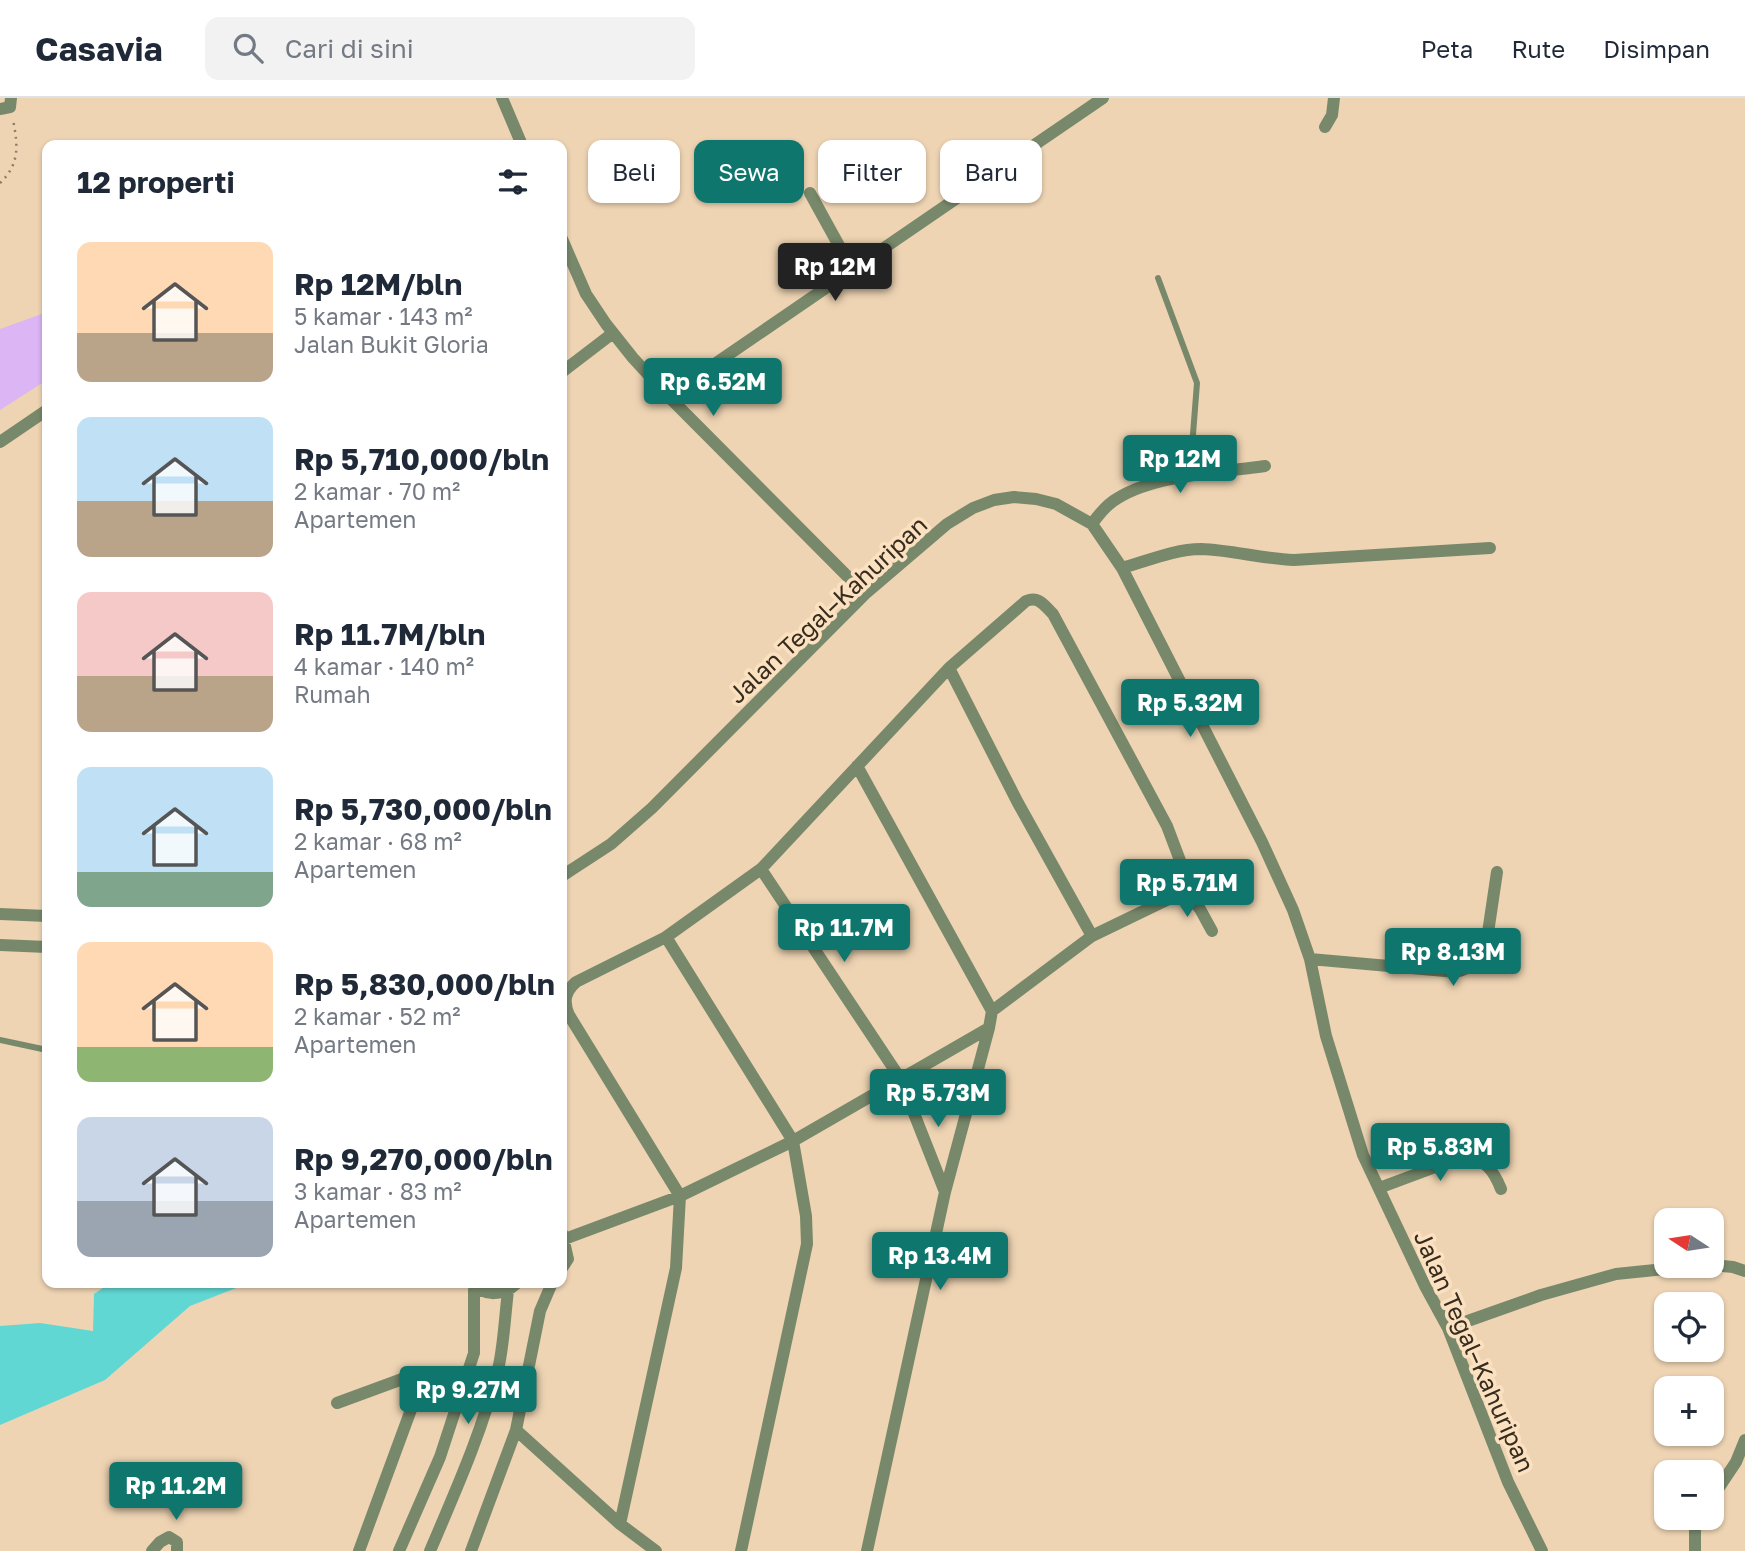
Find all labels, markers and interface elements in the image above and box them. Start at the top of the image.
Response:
search box [205,17,695,80]
text: Casavia [35,29,163,68]
icon: search [229,29,267,67]
text: Cari di sini [285,33,414,64]
text: Peta [1421,34,1473,63]
text: Rute [1511,34,1565,63]
text: Disimpan [1603,34,1710,63]
chip: Beli [588,140,680,203]
chip: Sewa [694,140,804,203]
chip: Filter [818,140,926,203]
chip: Baru [940,140,1042,203]
icon: filters [494,163,532,201]
text: 12 properti [77,164,235,200]
pin: Rp 12M [778,244,892,303]
text: Rp 12M [794,252,876,280]
text: Rp 12M/bln [294,266,462,302]
icon: home [133,270,217,354]
text: 5 kamar · 143 m² [294,302,473,330]
text: Jalan Bukit Gloria [294,330,489,358]
pin: Rp 6.52M [641,358,785,418]
text: Rp 6.52M [660,367,766,395]
pin: Rp 12M [1123,436,1237,495]
text: Rp 5,710,000/bln [294,441,549,477]
text: Rp 12M [1139,444,1221,472]
icon: home [133,445,217,529]
text: 2 kamar · 70 m² [294,477,460,505]
text: Apartemen [294,505,416,533]
street label: Jalan Tegal–Kahuripan [722,509,932,709]
text: Rp 11.7M/bln [294,616,485,652]
icon: home [133,620,217,704]
text: 4 kamar · 140 m² [294,652,474,680]
text: Rumah [294,680,371,708]
pin: Rp 5.32M [1118,680,1262,739]
text: Rp 5.32M [1137,688,1243,716]
text: Rp 5,730,000/bln [294,791,552,827]
icon: home [133,795,217,879]
text: 2 kamar · 68 m² [294,827,462,855]
text: Apartemen [294,855,416,883]
pin: Rp 5.71M [1115,860,1259,919]
text: Rp 5.71M [1136,868,1238,896]
pin: Rp 11.7M [772,904,916,964]
text: Rp 11.7M [794,913,894,941]
pin: Rp 8.13M [1381,928,1525,988]
text: Rp 8.13M [1401,937,1505,965]
text: Rp 5,830,000/bln [294,966,555,1002]
icon: home [133,970,217,1054]
text: 2 kamar · 52 m² [294,1002,461,1030]
text: Apartemen [294,1030,416,1058]
pin: Rp 5.73M [866,1070,1010,1129]
text: Rp 5.73M [886,1078,990,1106]
pin: Rp 5.83M [1368,1124,1512,1183]
text: Rp 5.83M [1387,1132,1493,1160]
text: Rp 9,270,000/bln [294,1141,553,1177]
icon: home [133,1145,217,1229]
text: 3 kamar · 83 m² [294,1177,462,1205]
text: Apartemen [294,1205,416,1233]
north arrow [1654,1208,1724,1278]
map controls [1654,1208,1724,1530]
street label: Jalan Tegal–Kahuripan [1409,1226,1541,1476]
pin: Rp 13.4M [868,1232,1012,1292]
text: Rp 13.4M [888,1241,992,1269]
button: locate [1654,1292,1724,1362]
pin: Rp 9.27M [396,1366,540,1426]
text: Rp 9.27M [416,1375,520,1403]
button: + [1654,1376,1724,1446]
button: − [1654,1460,1724,1530]
pin: Rp 11.2M [104,1462,248,1522]
text: Rp 11.2M [125,1471,227,1499]

